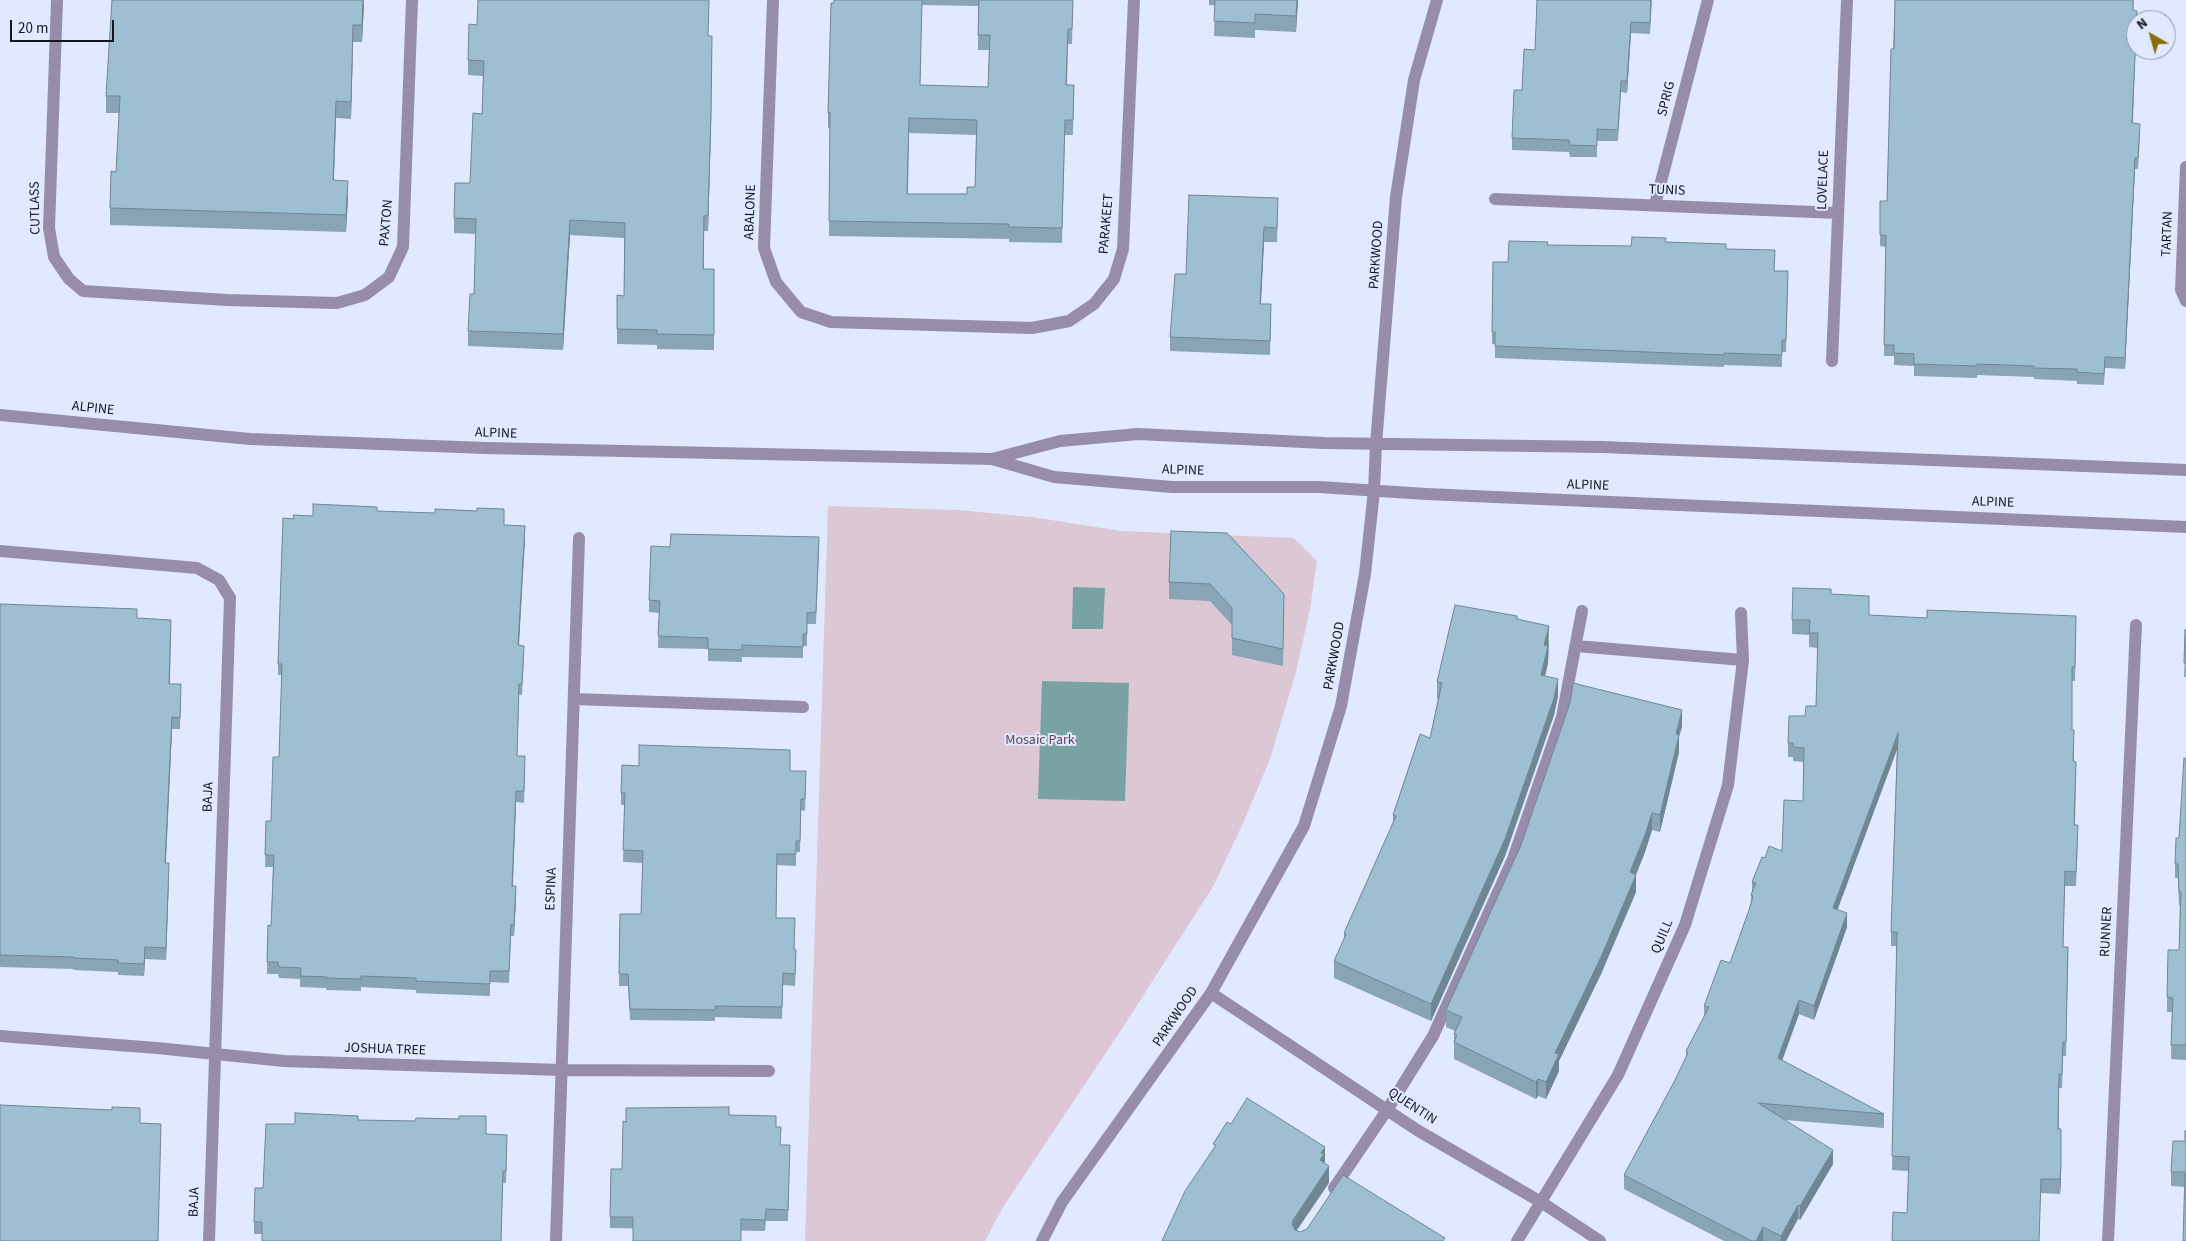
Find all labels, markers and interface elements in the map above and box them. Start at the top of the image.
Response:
scale bar [12,10,116,42]
north arrow [2126,10,2176,60]
text: N [2133,13,2152,35]
text: 20 m [18,18,48,39]
street label: SPRIG [1655,80,1679,118]
street label: LOVELACE [1815,150,1833,210]
street label: CUTLASS [27,181,45,235]
street label: TUNIS [1648,182,1686,200]
street label: ABALONE [742,184,760,240]
street label: PARAKEET [1096,193,1118,255]
street label: PAXTON [377,199,397,247]
street label: TARTAN [2159,211,2177,257]
street label: PARKWOOD [1366,220,1388,290]
street label: ALPINE [71,398,115,420]
street label: ALPINE [474,425,518,443]
street label: ALPINE [1161,462,1205,480]
street label: ALPINE [1566,477,1610,495]
street label: ALPINE [1971,494,2015,512]
street label: PARKWOOD [1321,621,1349,691]
park label: Mosaic Park [1005,733,1075,749]
street label: BAJA [200,782,218,812]
street label: ESPINA [543,867,561,911]
street label: RUNNER [2097,906,2117,958]
street label: QUILL [1648,917,1678,957]
street label: PARKWOOD [1150,984,1202,1050]
street label: JOSHUA TREE [344,1040,426,1060]
street label: QUENTIN [1384,1085,1440,1129]
street label: BAJA [186,1187,204,1217]

